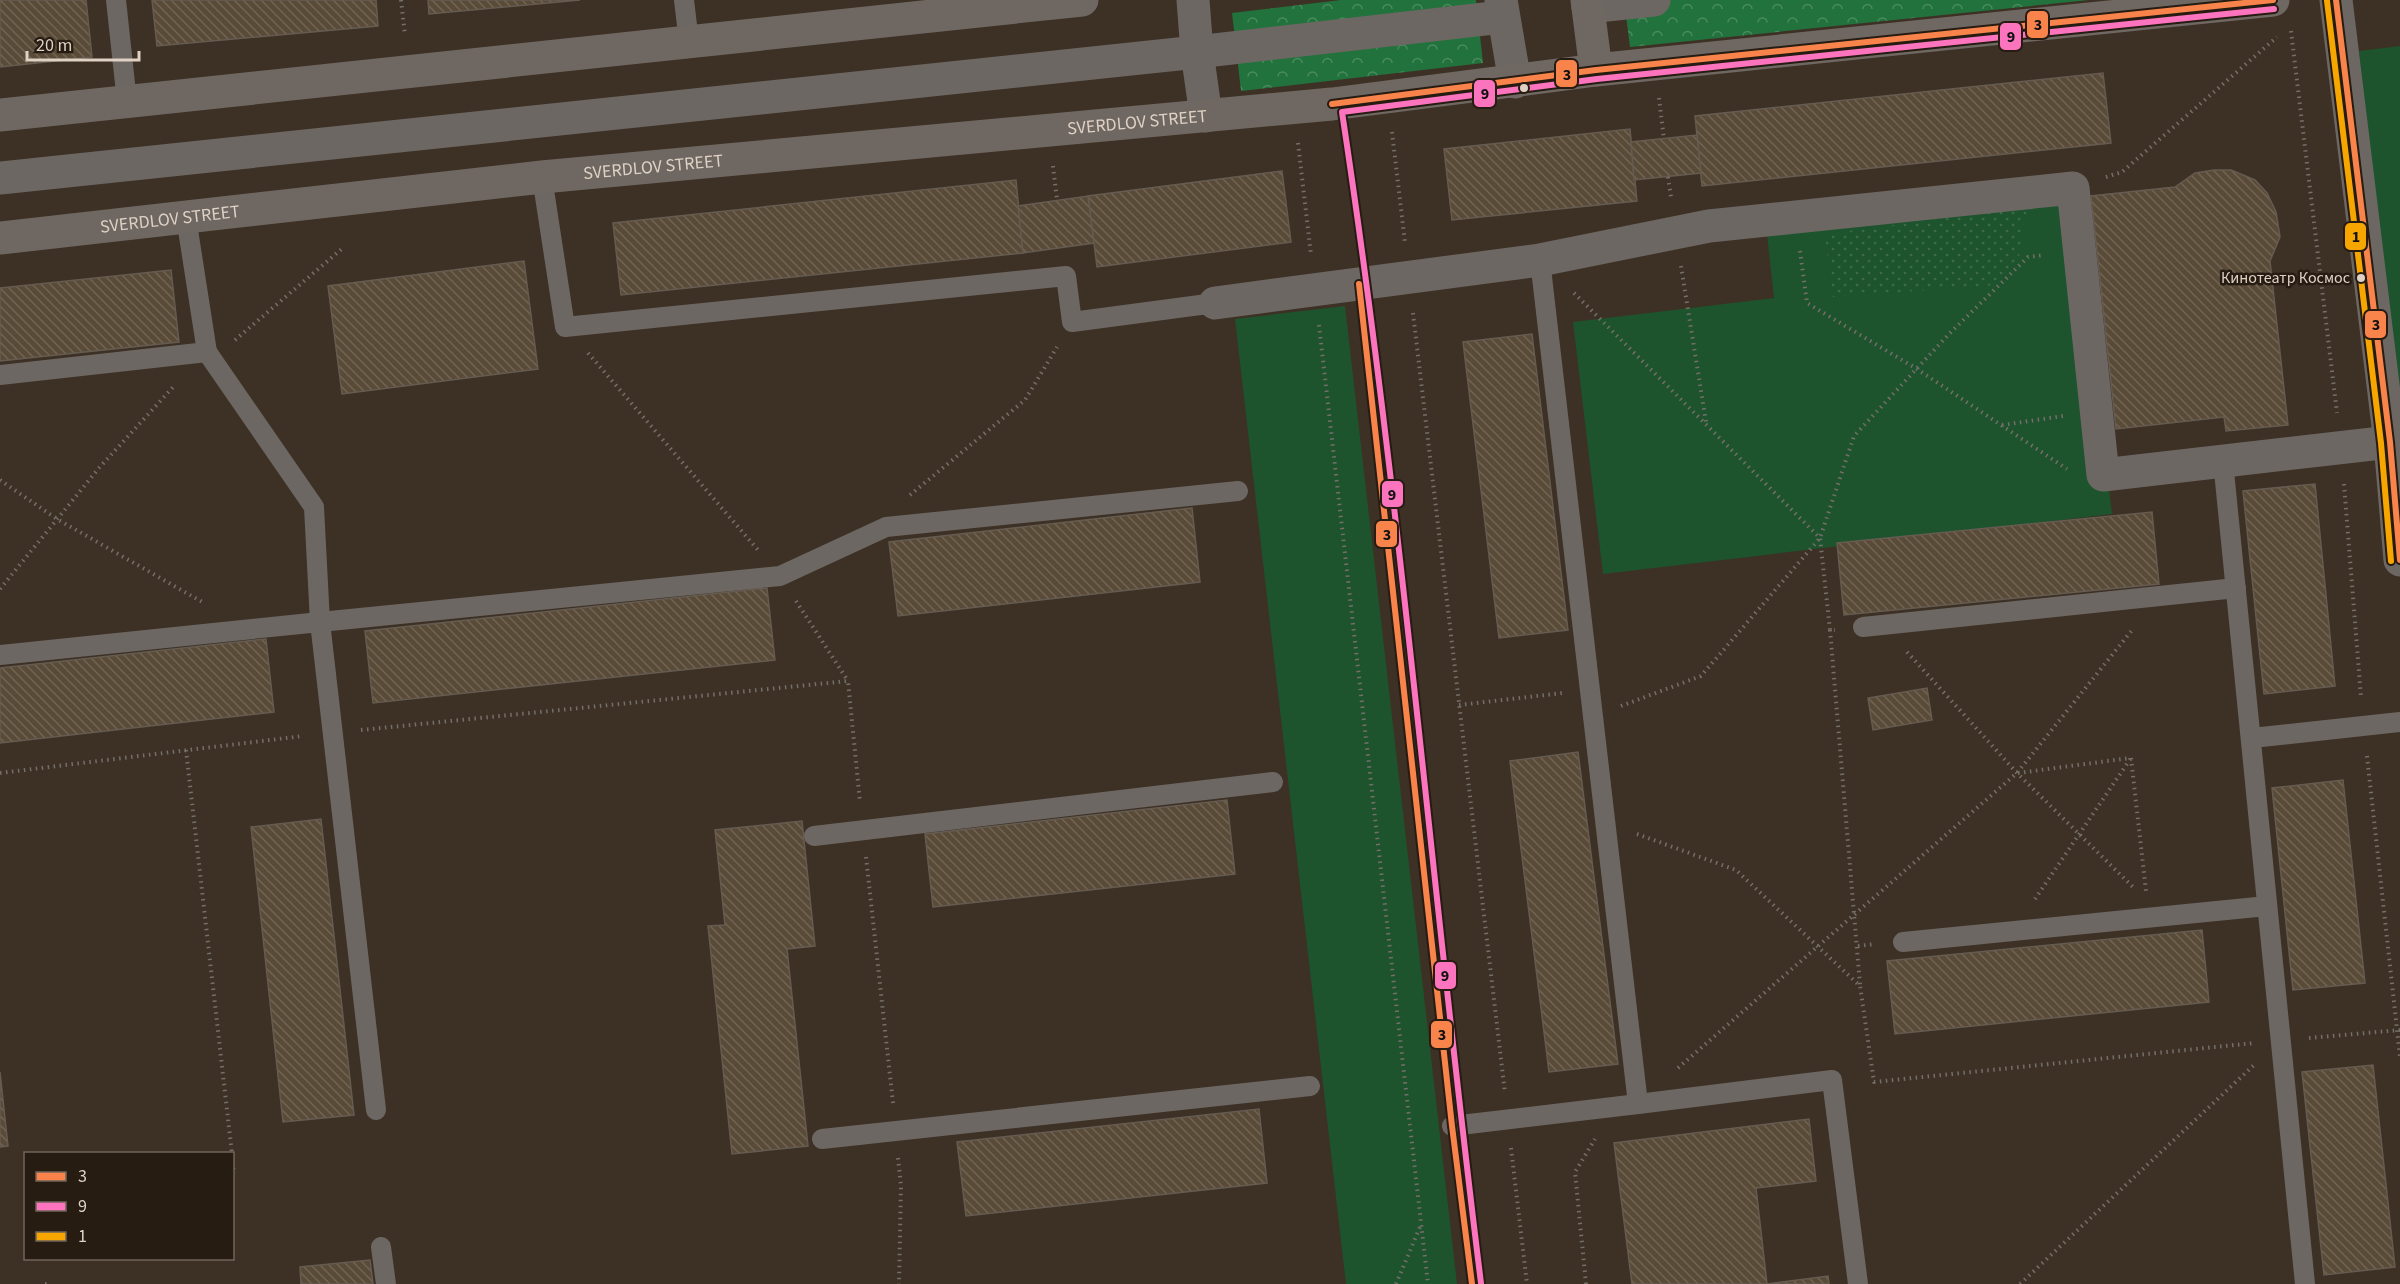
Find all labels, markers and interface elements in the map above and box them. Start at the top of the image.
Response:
line badge: 3 [2026,10,2049,39]
text: 3 [2034,14,2042,36]
line badge: 9 [1999,22,2022,51]
scale bar [27,24,140,62]
text: 9 [2007,26,2015,48]
text: 20 m [36,33,72,58]
line badge: 3 [1555,59,1578,88]
text: 3 [1563,64,1571,86]
line badge: 9 [1473,79,1496,108]
unlabelled marker [1518,82,1530,94]
text: 9 [1481,83,1489,105]
street label: SVERDLOV STREET [1066,103,1208,141]
street label: SVERDLOV STREET [582,148,725,186]
street label: SVERDLOV STREET [99,199,241,239]
line badge: 1 [2344,222,2367,251]
text: 1 [2352,226,2360,248]
place label: Кинотеатр Космос [2221,267,2350,289]
marker: Кинотеатр Космос [2355,272,2367,284]
line badge: 3 [2364,310,2387,339]
text: 3 [2372,314,2380,336]
line badge: 9 [1381,480,1404,508]
text: 9 [1388,484,1396,506]
line badge: 3 [1375,520,1398,548]
text: 3 [1383,524,1391,546]
line badge: 9 [1434,961,1457,990]
text: 9 [1441,965,1449,987]
line badge: 3 [1430,1020,1453,1049]
text: 3 [1438,1024,1446,1046]
legend [24,1152,234,1260]
text: 3 [78,1164,87,1189]
text: 9 [78,1194,87,1219]
text: 1 [78,1224,87,1249]

